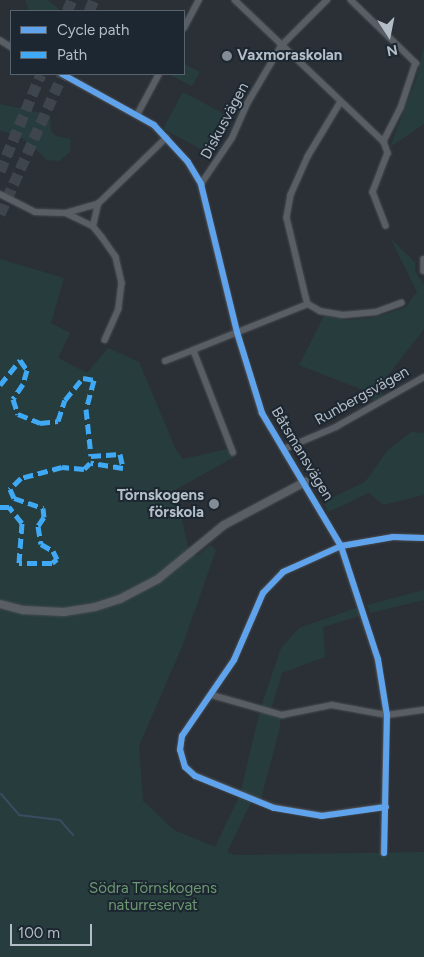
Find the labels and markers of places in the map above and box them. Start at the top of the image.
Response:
place label: Vaxmoraskolan [237,47,342,65]
marker: Vaxmoraskolan [221,50,233,62]
place label: Törnskogens förskola [117,486,204,521]
marker: Törnskogens förskola [208,498,220,510]

